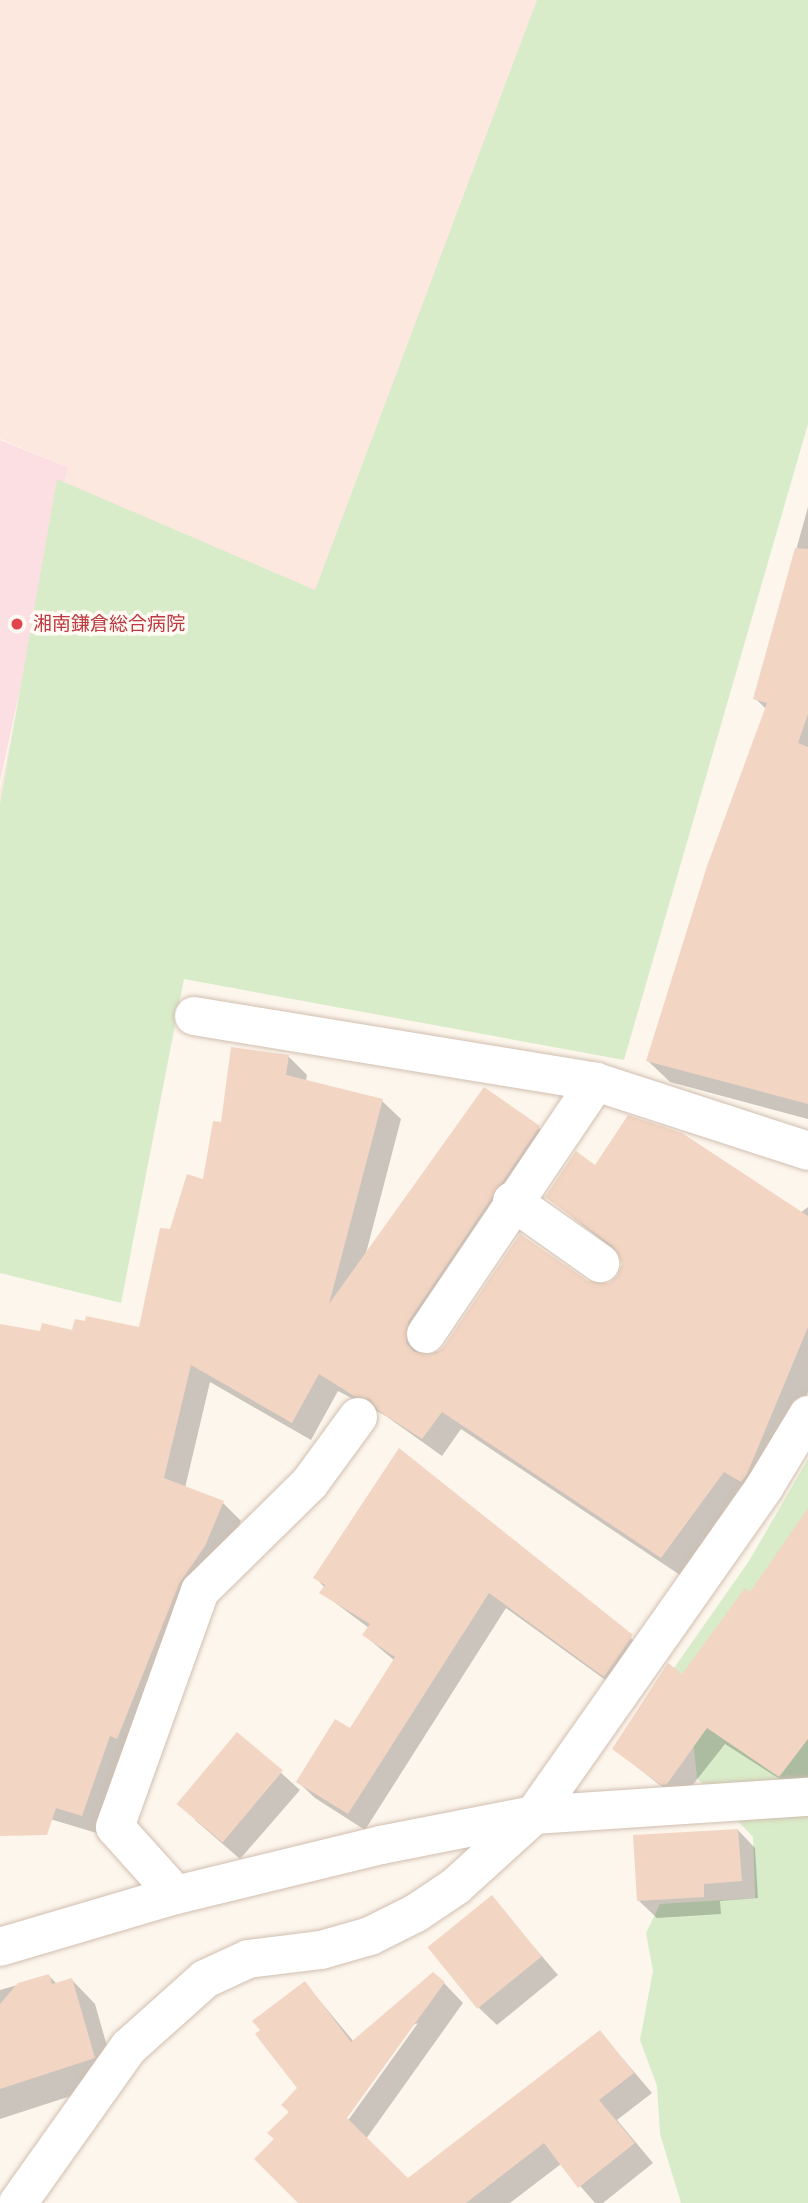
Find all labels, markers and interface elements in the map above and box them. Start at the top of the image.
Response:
place label: 湘南鎌倉総合病院 [33,613,185,635]
marker: 湘南鎌倉総合病院 [7,614,27,634]

